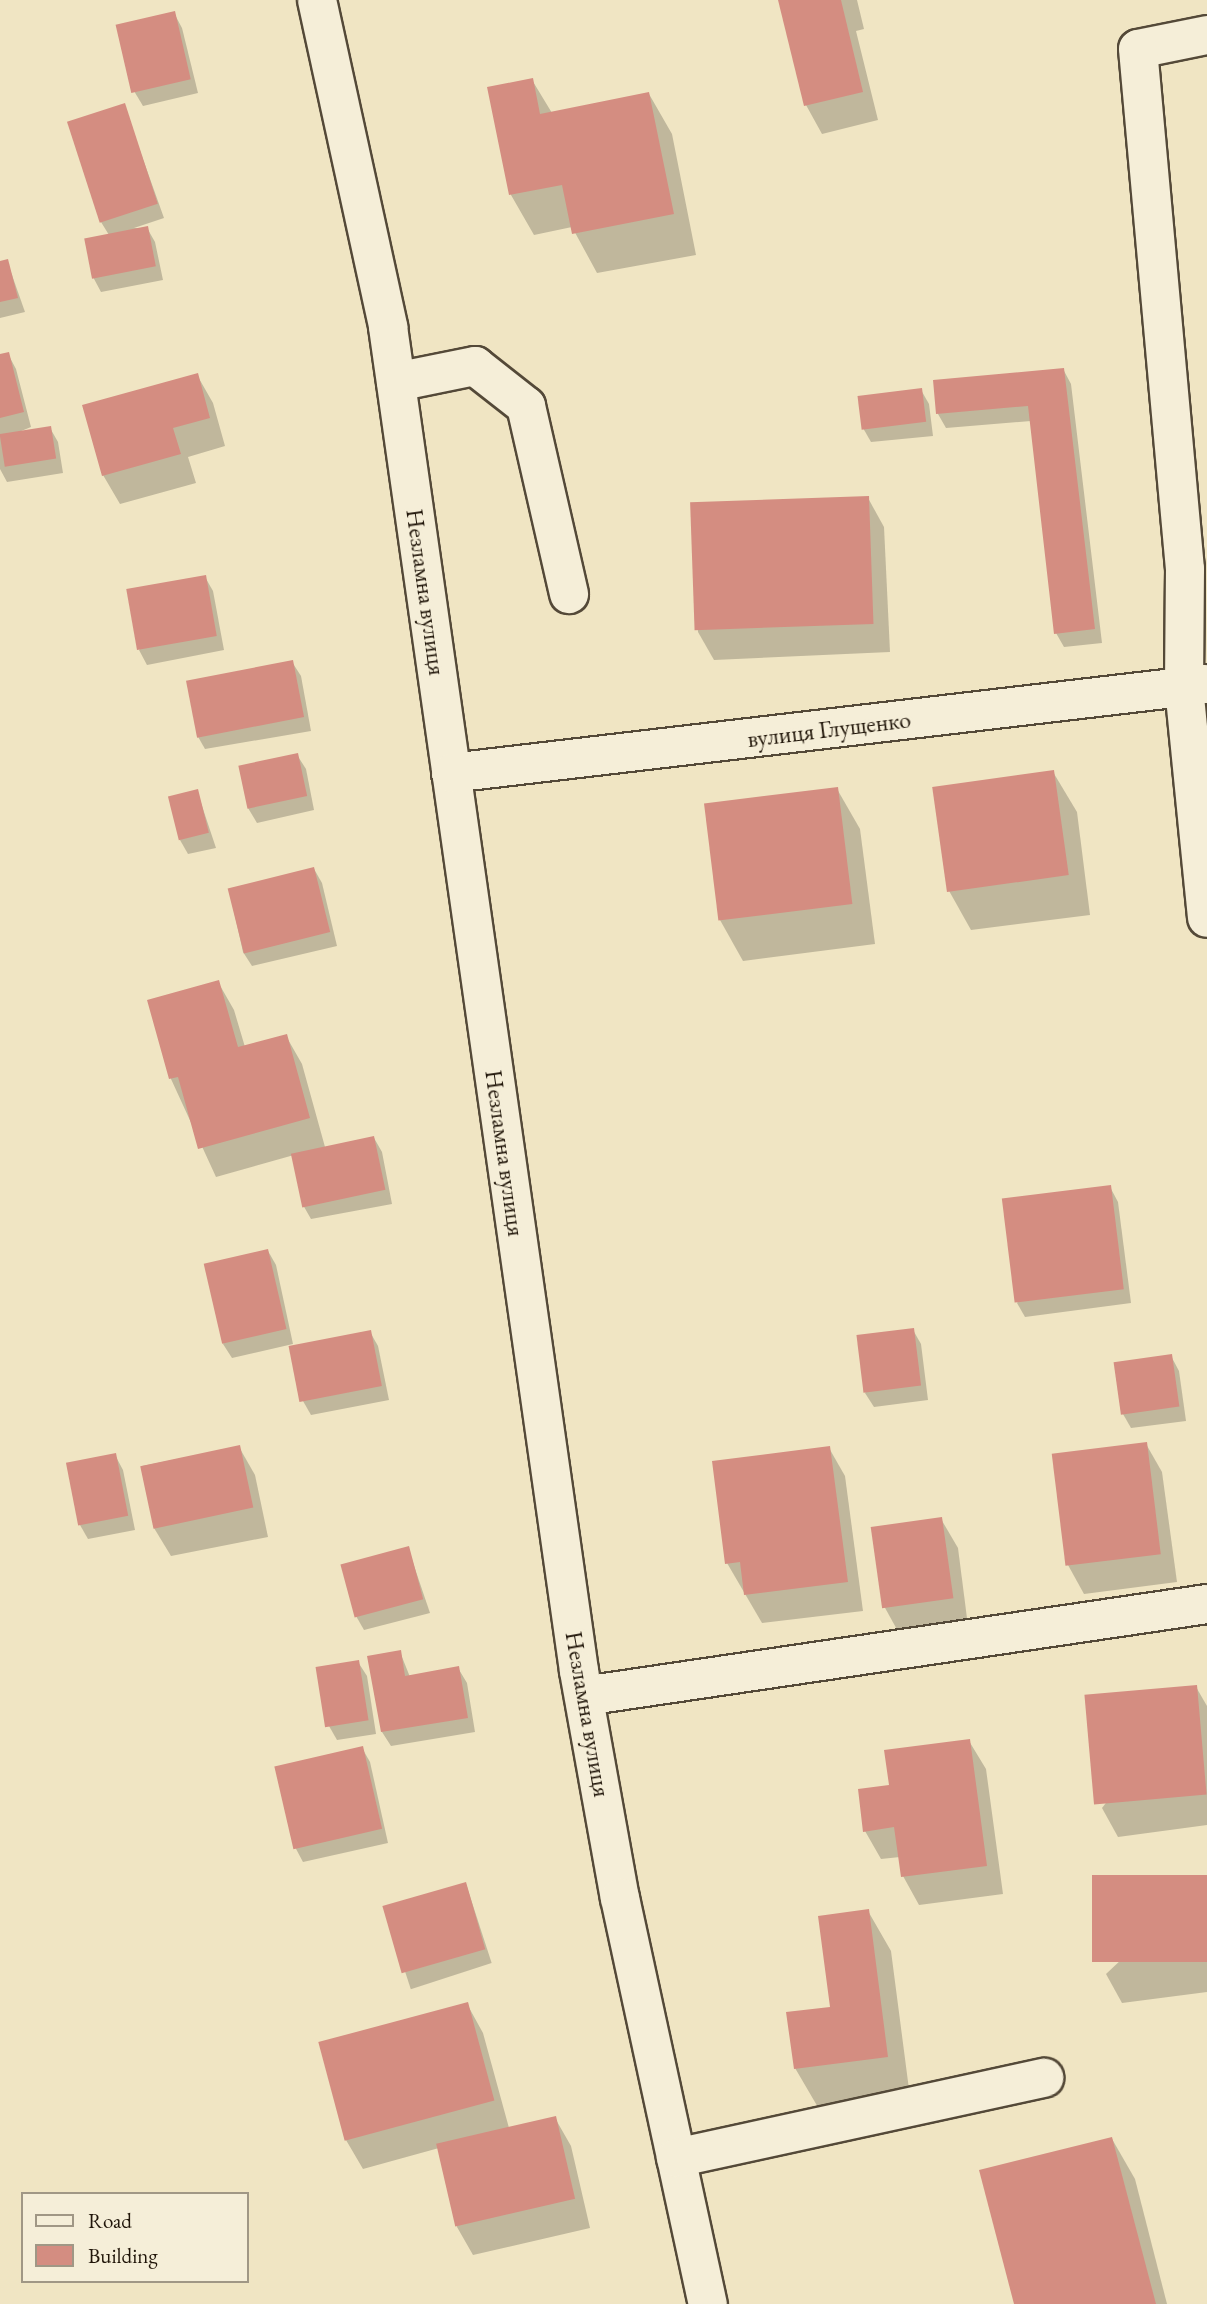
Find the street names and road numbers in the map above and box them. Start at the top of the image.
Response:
street label: Незламна вулиця [400,507,452,677]
street label: вулиця Глущенко [746,705,912,753]
street label: Незламна вулиця [479,1068,531,1238]
street label: Незламна вулиця [559,1629,617,1799]

